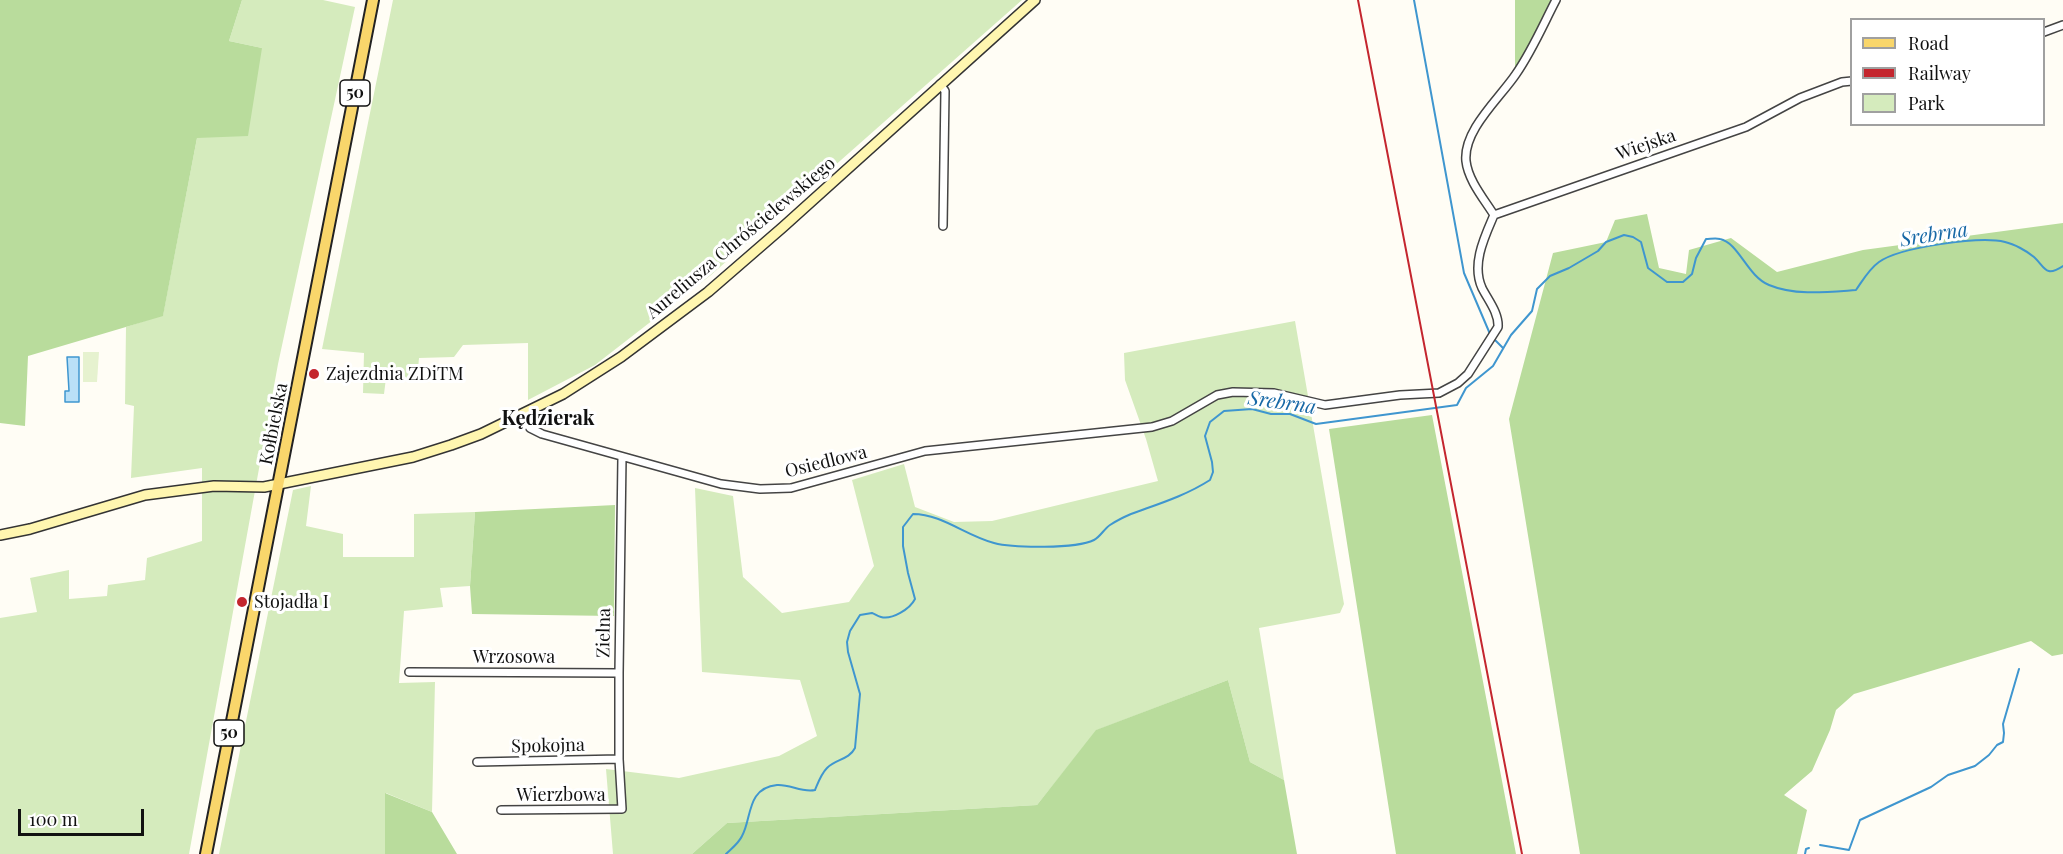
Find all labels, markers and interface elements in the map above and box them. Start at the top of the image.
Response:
legend [1850,18,2045,126]
text: Road [1908,31,1949,55]
text: Railway [1908,61,1971,85]
road number: 50 [340,80,370,106]
text: Park [1908,91,1945,115]
street label: Wiejska [1613,125,1679,165]
street label: Aureliusza Chróścielewskiego [642,153,840,323]
water label: Srebrna [1898,218,1970,252]
place label: Zajezdnia ZDiTM [326,363,464,385]
marker: Zajezdnia ZDiTM [307,367,321,381]
street label: Kołbielska [255,381,293,467]
water label: Srebrna [1246,386,1318,420]
district label: Kędzierak [501,407,595,431]
street label: Osiedlowa [783,441,869,483]
place label: Stojadła I [254,591,329,613]
marker: Stojadła I [235,595,249,609]
street label: Zielna [593,608,615,658]
street label: Wrzosowa [473,646,555,668]
road number: 50 [214,720,244,746]
street label: Spokojna [511,735,585,757]
street label: Wierzbowa [516,784,606,806]
scale bar [21,797,147,835]
text: 100 m [29,807,78,831]

